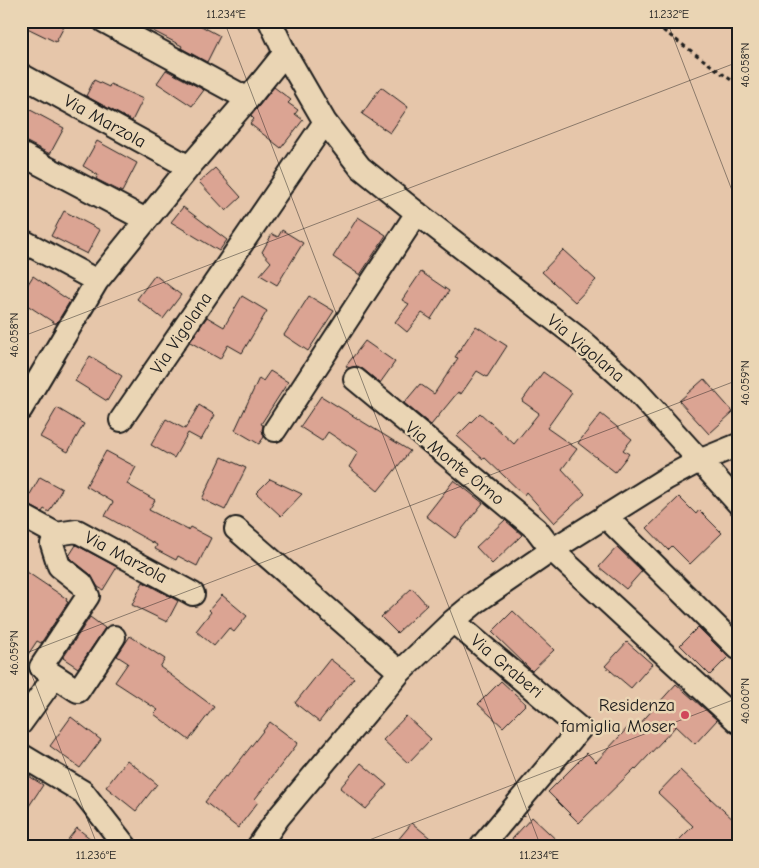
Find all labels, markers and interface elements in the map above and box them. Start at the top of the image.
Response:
text: 11.234°E [206,7,246,21]
text: 11.232°E [649,7,689,21]
text: 46.058°N [738,42,752,88]
street label: Via Marzola [60,90,150,153]
street label: Via Vigolana [146,288,216,378]
street label: Via Vigolana [543,310,629,387]
text: 46.058°N [7,312,21,358]
text: 46.059°N [738,360,752,406]
street label: Via Monte Orno [401,417,508,510]
street label: Via Marzola [81,527,171,588]
text: 46.059°N [7,630,21,676]
street label: Via Graberi [466,630,547,703]
text: 46.060°N [738,678,752,724]
place label: Residenza famiglia Moser [560,695,676,737]
marker: Residenza famiglia Moser [679,709,691,721]
text: 11.236°E [76,848,116,862]
text: 11.234°E [519,848,559,862]

